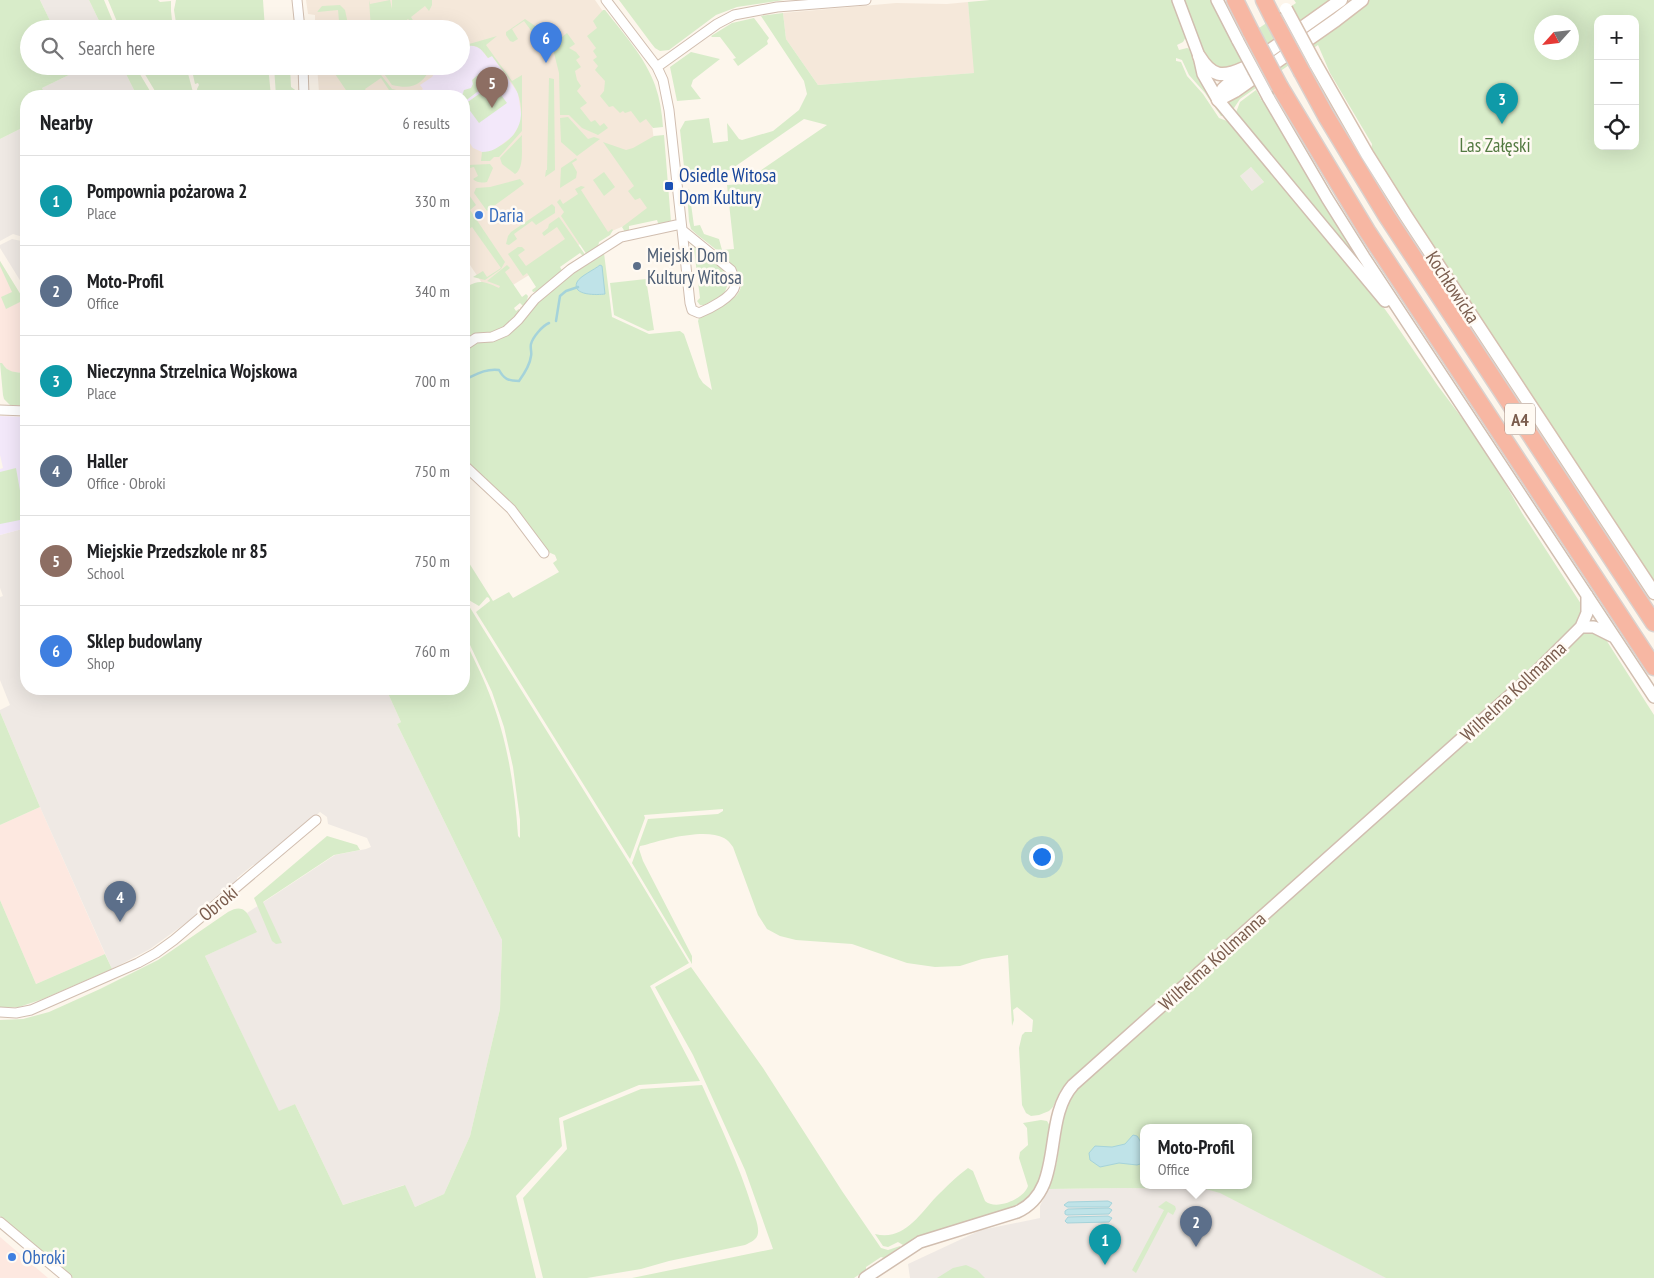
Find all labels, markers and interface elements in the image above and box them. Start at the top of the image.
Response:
north arrow [1534,15,1579,60]
map controls [1594,15,1639,150]
button: + [1594,15,1639,60]
search box [20,20,470,75]
pin: 6 [530,22,562,63]
icon: search [38,34,66,62]
text: Search here [78,36,155,60]
button: − [1594,60,1639,105]
pin: 5 [476,67,508,108]
pin: 3 [1486,83,1518,124]
button: locate [1594,105,1639,150]
text: Nearby [40,109,93,136]
text: 6 results [403,113,450,133]
park label: Las Załęski [1459,133,1531,157]
place label: Osiedle Witosa Dom Kultury [679,163,776,209]
text: Pompownia pożarowa 2 [87,179,247,203]
marker: Osiedle Witosa Dom Kultury [663,180,675,192]
text: 1 [52,191,60,211]
text: 330 m [415,191,450,211]
text: Place [87,203,116,223]
place label: Daria [489,203,524,227]
marker: Daria [473,209,485,221]
place label: Miejski Dom Kultury Witosa [647,243,742,289]
street label: Kochłowicka [1421,246,1485,328]
marker: Miejski Dom Kultury Witosa [631,260,643,272]
text: Moto-Profil [87,269,164,293]
text: 2 [52,281,60,301]
text: 340 m [415,281,450,301]
text: Office [87,293,119,313]
text: Nieczynna Strzelnica Wojskowa [87,359,297,383]
text: 3 [52,371,60,391]
text: 700 m [415,371,450,391]
text: Place [87,383,116,403]
road number: A4 [1505,404,1535,434]
text: Haller [87,449,128,473]
text: 4 [52,461,60,481]
text: 750 m [415,461,450,481]
text: Office · Obroki [87,473,166,493]
text: Miejskie Przedszkole nr 85 [87,539,268,563]
text: 5 [52,551,60,571]
text: 750 m [415,551,450,571]
text: School [87,563,124,583]
text: Sklep budowlany [87,629,202,653]
street label: Wilhelma Kollmanna [1455,636,1571,746]
text: 6 [52,641,60,661]
text: 760 m [415,641,450,661]
text: Shop [87,653,115,673]
your location [1029,844,1055,870]
street label: Obroki [194,880,242,926]
pin: 4 [104,881,136,922]
street label: Wilhelma Kollmanna [1153,907,1271,1015]
popup [1140,1124,1252,1189]
text: Moto-Profil [1158,1135,1234,1159]
text: Office [1158,1159,1190,1179]
pin: 2 [1180,1206,1212,1247]
pin: 1 [1089,1224,1121,1265]
place label: Obroki [22,1245,66,1269]
marker: Obroki [6,1251,18,1263]

